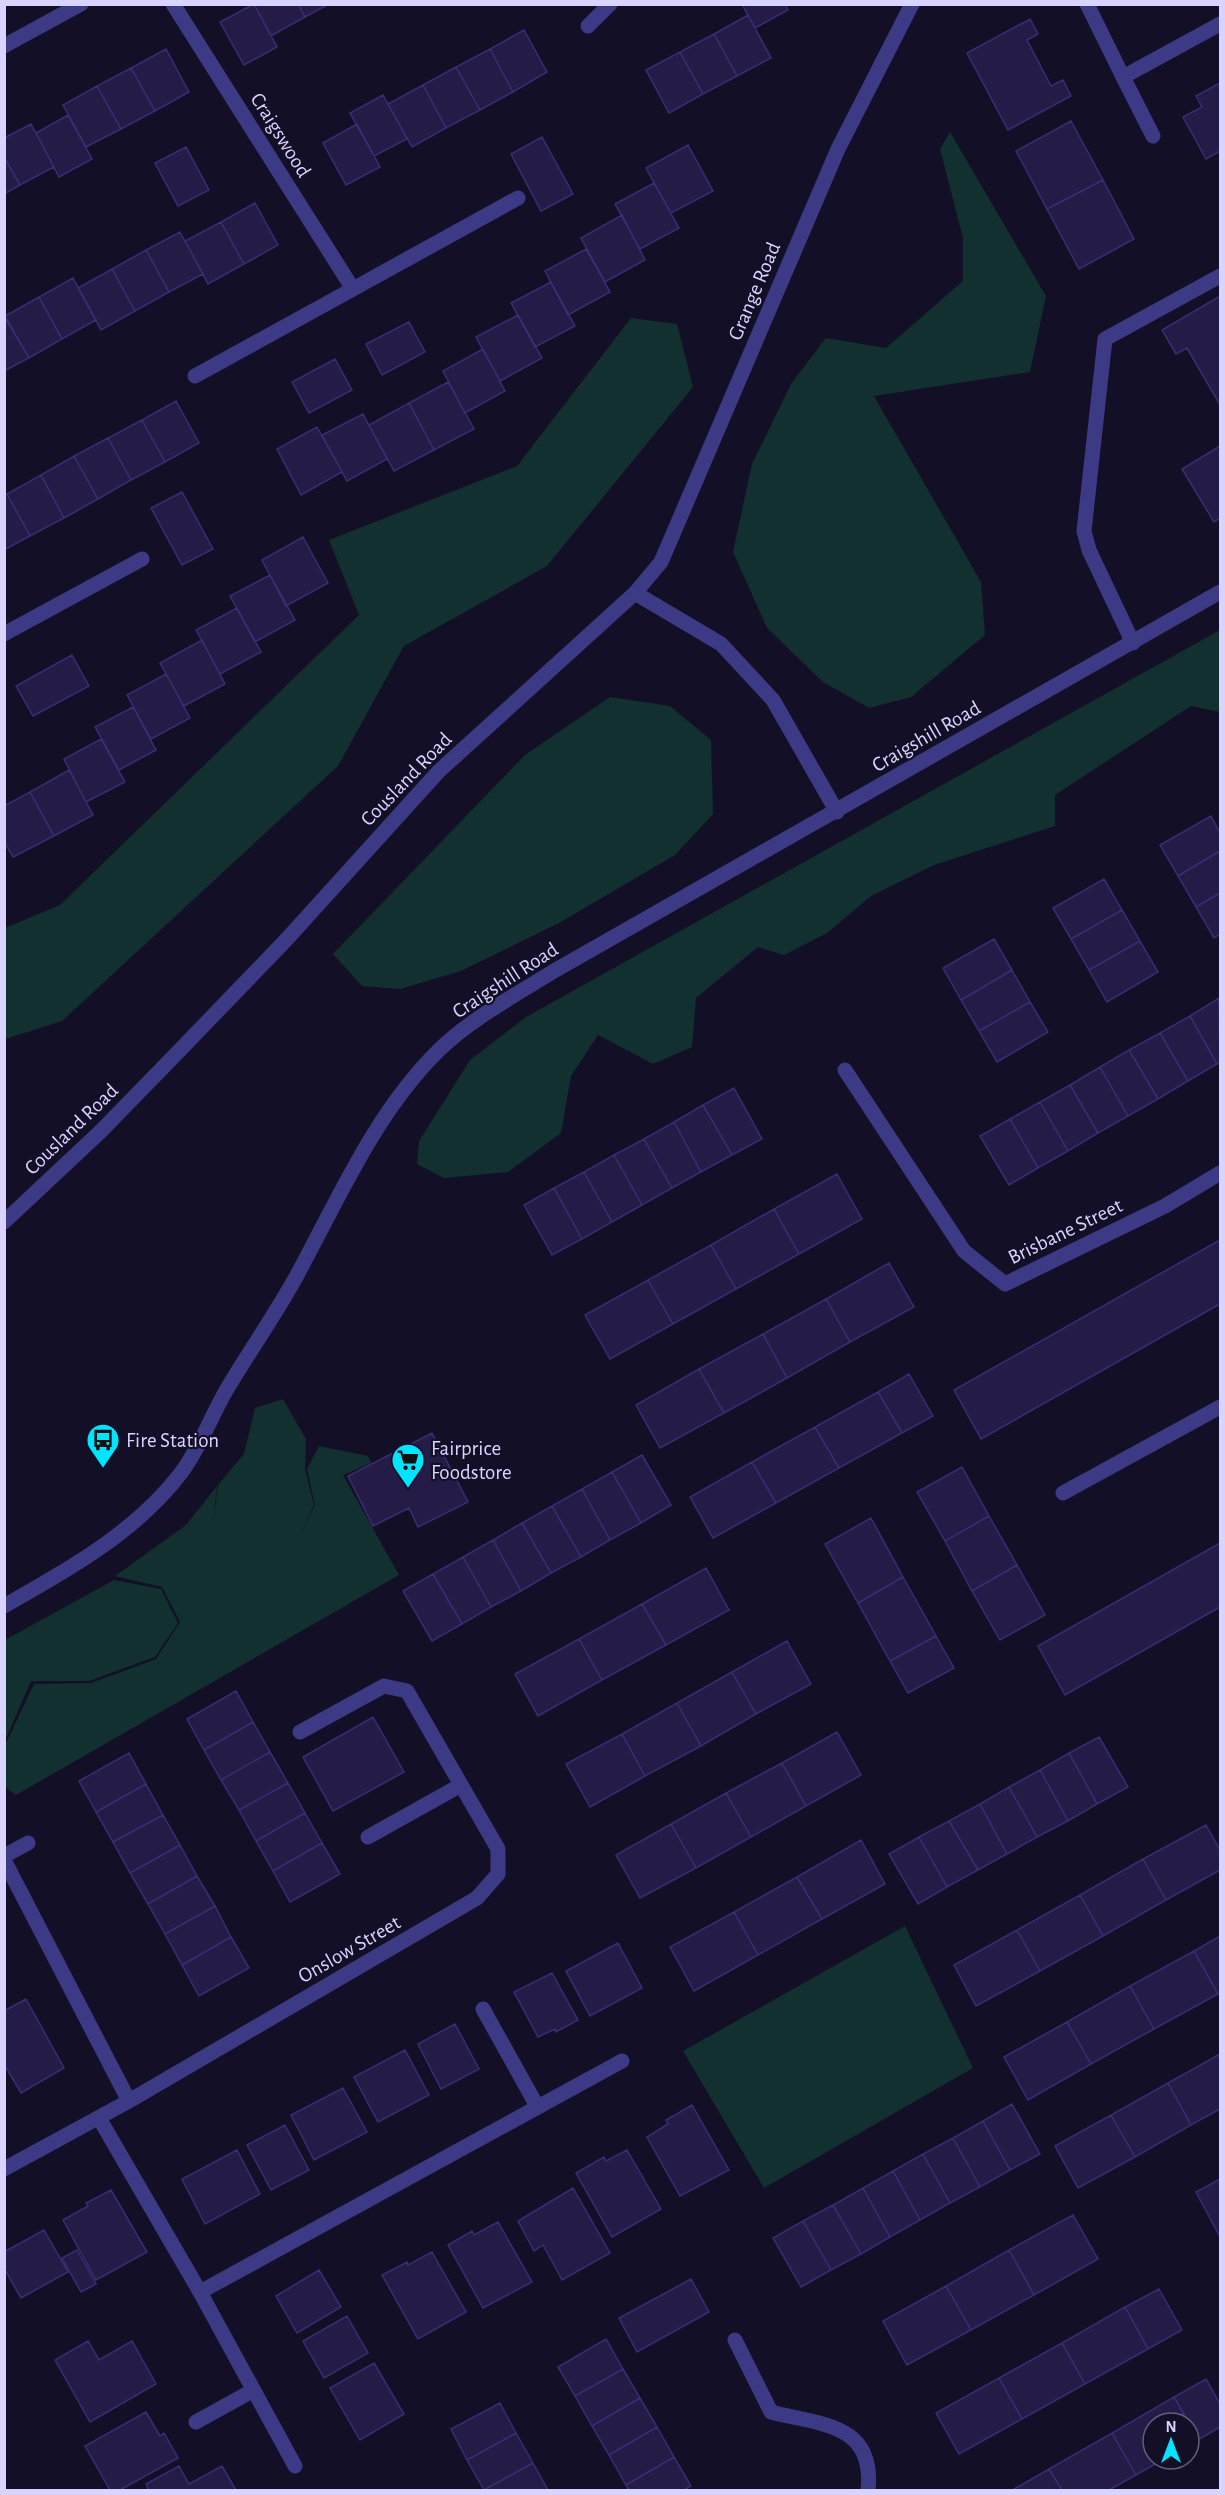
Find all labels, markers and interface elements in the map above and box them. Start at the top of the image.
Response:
street label: Craigswood [246,89,315,181]
street label: Grange Road [724,239,785,343]
street label: Craigshill Road [868,697,984,776]
street label: Cousland Road [357,728,456,830]
street label: Craigshill Road [449,938,562,1022]
street label: Cousland Road [21,1080,122,1179]
street label: Brisbane Street [1005,1195,1126,1268]
bus stop icon: Fire Station [85,1422,121,1469]
place label: Fire Station [126,1430,219,1451]
place label: Fairprice Foodstore [431,1438,512,1483]
supermarket icon: Fairprice Foodstore [390,1442,426,1489]
street label: Onslow Street [295,1912,404,1987]
north arrow [1141,2411,1201,2471]
text: N [1165,2419,1177,2435]

